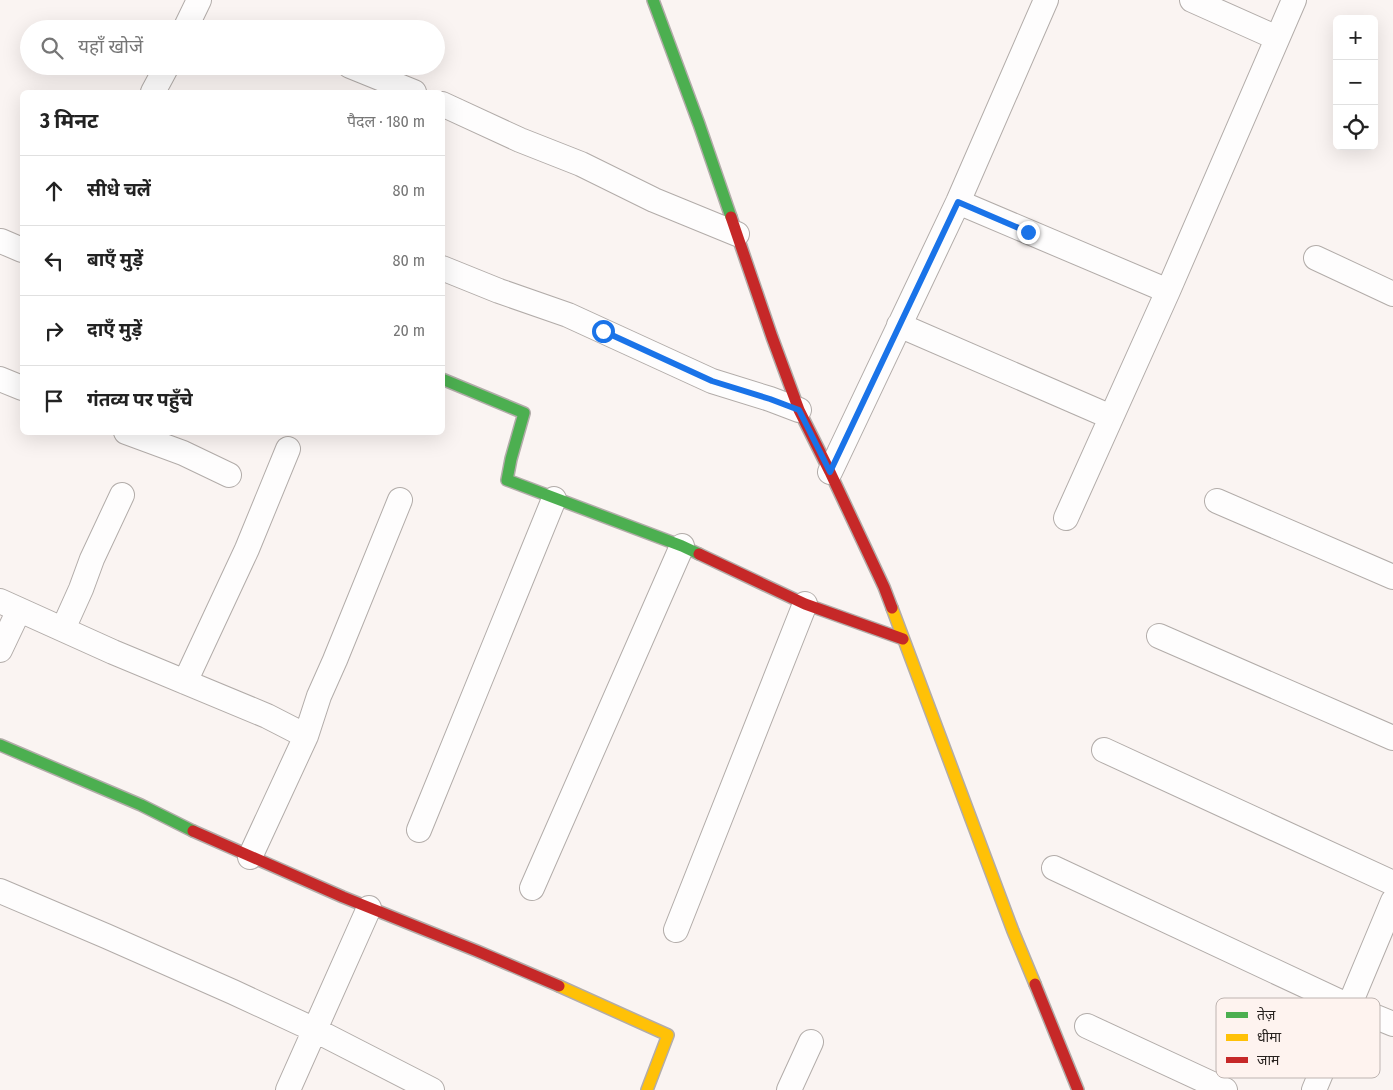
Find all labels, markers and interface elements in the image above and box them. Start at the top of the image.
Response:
map controls [1333,15,1378,150]
button: + [1333,15,1378,60]
search box [20,20,445,75]
icon: search [38,34,66,62]
text: यहाँ खोजें [78,35,143,58]
button: − [1333,60,1378,105]
button: locate [1333,105,1378,150]
text: 3 मिनट [40,108,98,134]
text: पैदल · 180 m [347,112,425,131]
icon: ahead [40,177,68,205]
text: सीधे चलें [87,178,151,201]
text: 80 m [393,181,425,200]
route end [1017,221,1040,244]
icon: left [40,247,68,275]
text: बाएँ मुड़ें [87,248,143,271]
text: 80 m [393,251,425,270]
icon: right [40,317,68,345]
text: दाएँ मुड़ें [87,318,142,341]
route start [592,320,615,343]
text: 20 m [394,321,425,340]
icon: arrive [40,387,68,415]
text: गंतव्य पर पहुँचे [87,388,193,411]
legend [1216,998,1380,1078]
text: तेज़ [1257,1006,1276,1024]
text: धीमा [1257,1029,1282,1046]
text: जाम [1257,1052,1280,1069]

